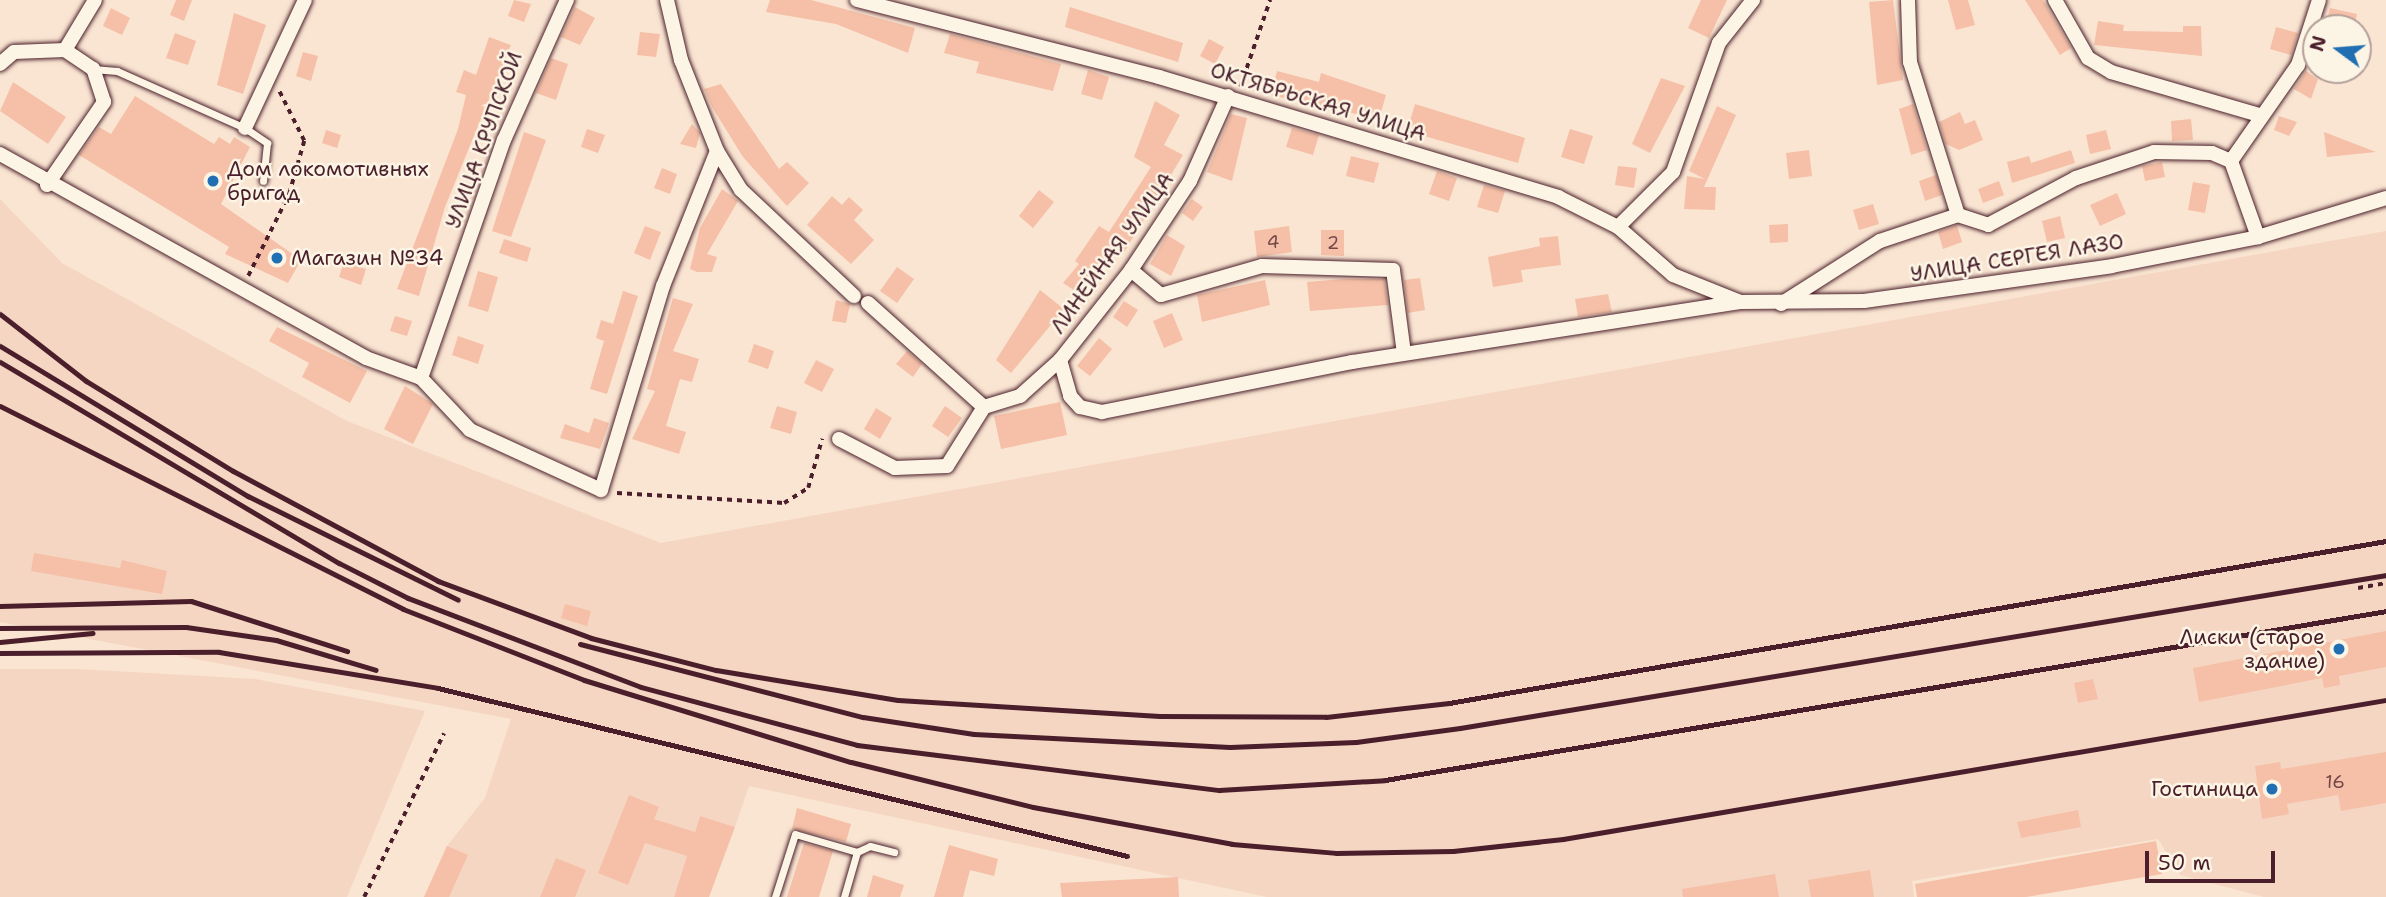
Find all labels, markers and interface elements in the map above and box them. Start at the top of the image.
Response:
north arrow [2302,14,2372,84]
text: N [2304,33,2332,54]
street label: УЛИЦА КРУПСКОЙ [440,48,528,232]
street label: ОКТЯБРЬСКАЯ УЛИЦА [1207,57,1429,147]
place label: Дом локомотивных бригад [227,156,429,206]
street label: ЛИНЕЙНАЯ УЛИЦА [1045,167,1179,339]
marker: Дом локомотивных бригад [205,173,221,189]
street label: УЛИЦА СЕРГЕЯ ЛАЗО [1909,229,2125,287]
house number: 4 [1267,231,1279,253]
house number: 2 [1327,232,1339,254]
place label: Магазин №34 [291,245,443,271]
marker: Магазин №34 [269,250,285,266]
place label: Лиски (старое здание) [2180,624,2325,674]
marker: Лиски (старое здание) [2331,641,2347,657]
house number: 16 [2325,771,2345,793]
place label: Гостиница [2151,776,2258,802]
marker: Гостиница [2264,781,2280,797]
scale bar [2148,838,2278,882]
text: 50 m [2158,849,2211,877]

